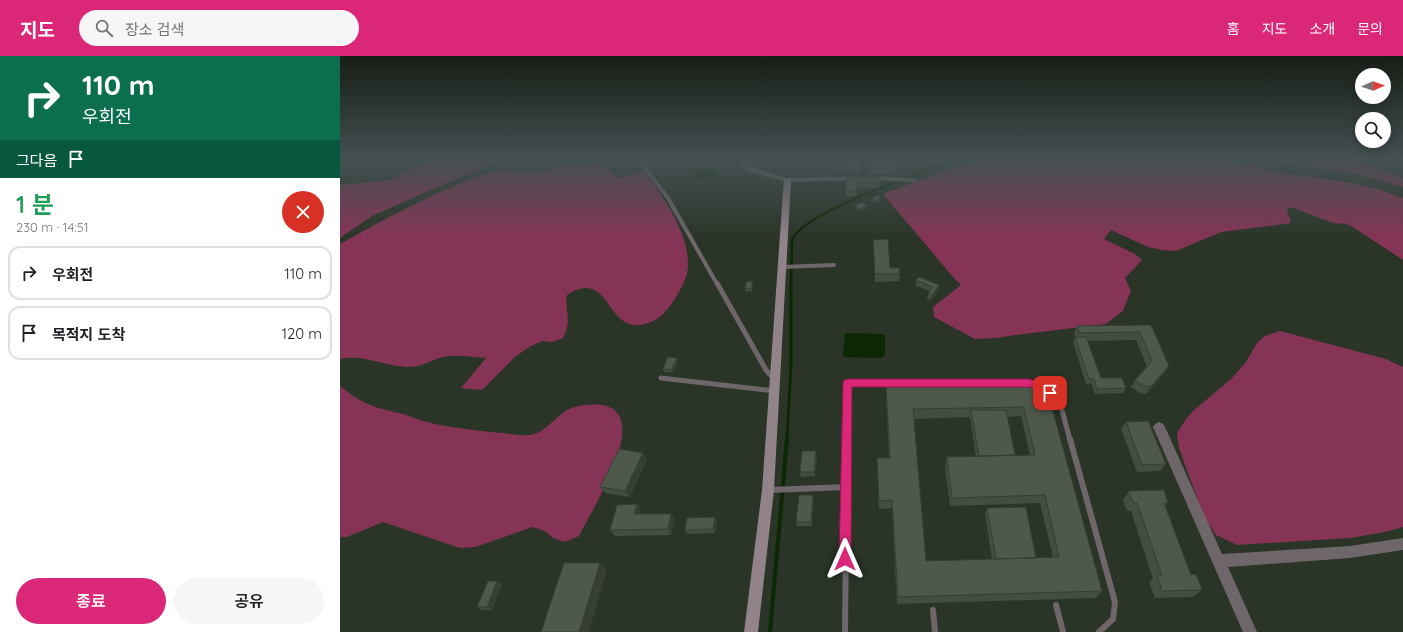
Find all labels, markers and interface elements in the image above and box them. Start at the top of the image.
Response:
search box [79,10,359,46]
icon: search [93,17,115,39]
text: 지도 [20,18,55,42]
text: 장소 검색 [125,20,184,39]
text: 홈 [1227,20,1240,38]
text: 지도 [1262,20,1287,38]
text: 소개 [1309,20,1335,38]
text: 문의 [1357,20,1383,38]
text: 110 m [82,67,155,102]
north arrow [1355,68,1391,104]
map controls [1355,68,1391,148]
icon: right [16,72,68,124]
text: 우회전 [82,105,132,128]
button: search [1355,112,1391,148]
icon: arrive [65,148,87,170]
text: 그다음 [16,151,57,170]
text: 1 분 [16,189,54,219]
button: close [282,191,324,233]
text: 230 m · 14:51 [16,219,89,235]
icon: right [18,262,40,284]
text: 110 m [284,264,322,283]
text: 우회전 [52,265,93,284]
icon: arrive [18,322,40,344]
text: 120 m [281,324,322,343]
text: 목적지 도착 [52,325,125,344]
pin [1033,376,1067,410]
icon: arrive [1039,382,1061,404]
position arrow [824,538,866,580]
button: 종료 [16,578,166,624]
button: 공유 [174,578,324,624]

